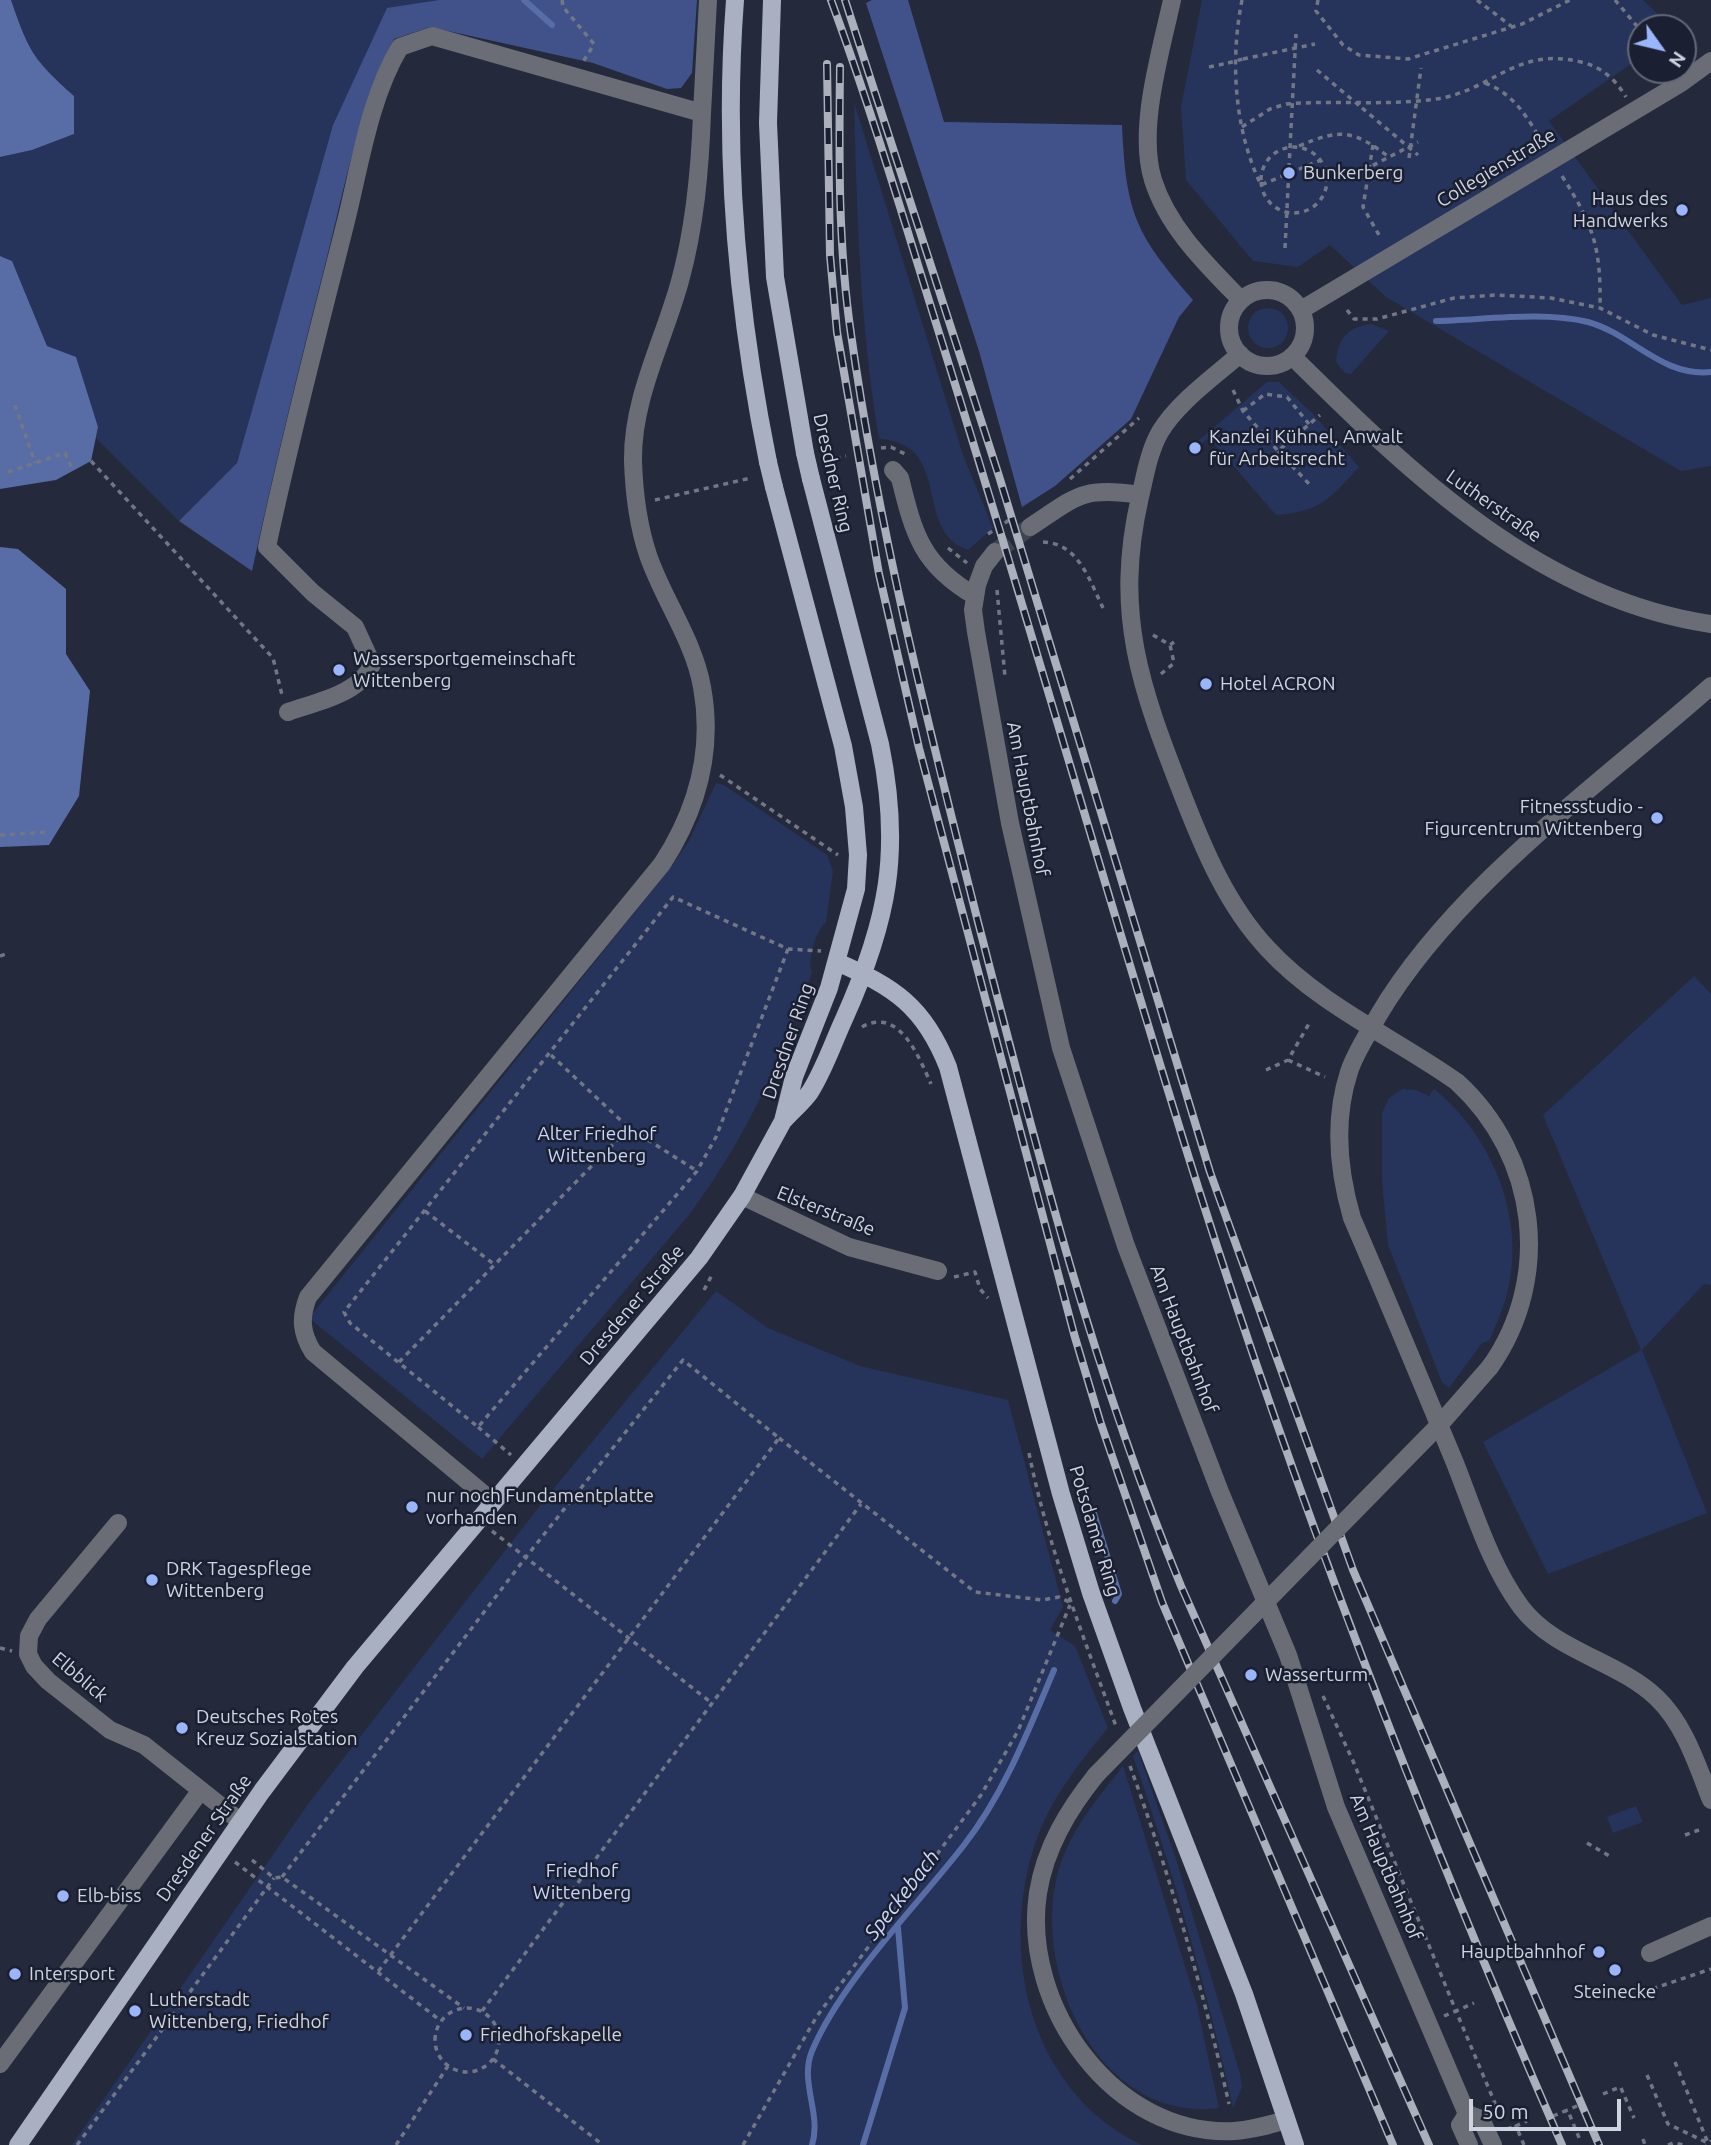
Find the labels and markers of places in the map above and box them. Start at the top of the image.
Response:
place label: Bunkerberg [1303,162,1403,184]
marker: Bunkerberg [1281,165,1297,181]
place label: Haus des Handwerks [1573,188,1668,232]
marker: Haus des Handwerks [1674,202,1690,218]
place label: Kanzlei Kühnel, Anwalt für Arbeitsrecht [1209,426,1403,470]
marker: Kanzlei Kühnel, Anwalt für Arbeitsrecht [1187,440,1203,456]
place label: Wassersportgemeinschaft Wittenberg [353,648,575,692]
marker: Wassersportgemeinschaft Wittenberg [331,662,347,678]
place label: Hotel ACRON [1220,673,1336,695]
marker: Hotel ACRON [1198,676,1214,692]
place label: Fitnessstudio - Figurcentrum Wittenberg [1425,796,1643,840]
marker: Fitnessstudio - Figurcentrum Wittenberg [1649,810,1665,826]
place label: nur noch Fundamentplatte vorhanden [426,1485,654,1529]
marker: nur noch Fundamentplatte vorhanden [404,1499,420,1515]
place label: DRK Tagespflege Wittenberg [166,1558,312,1602]
marker: DRK Tagespflege Wittenberg [144,1572,160,1588]
place label: Wasserturm [1265,1664,1368,1686]
marker: Wasserturm [1243,1667,1259,1683]
place label: Deutsches Rotes Kreuz Sozialstation [196,1706,358,1750]
marker: Deutsches Rotes Kreuz Sozialstation [174,1720,190,1736]
place label: Elb-biss [77,1885,141,1907]
marker: Elb-biss [55,1888,71,1904]
place label: Hauptbahnhof [1461,1941,1585,1963]
marker: Hauptbahnhof [1591,1944,1607,1960]
marker: Steinecke [1607,1962,1623,1978]
place label: Intersport [29,1963,115,1985]
marker: Intersport [7,1966,23,1982]
place label: Steinecke [1574,1981,1656,2003]
place label: Lutherstadt Wittenberg, Friedhof [149,1989,329,2033]
marker: Lutherstadt Wittenberg, Friedhof [127,2003,143,2019]
place label: Friedhofskapelle [480,2024,622,2046]
marker: Friedhofskapelle [458,2027,474,2043]

